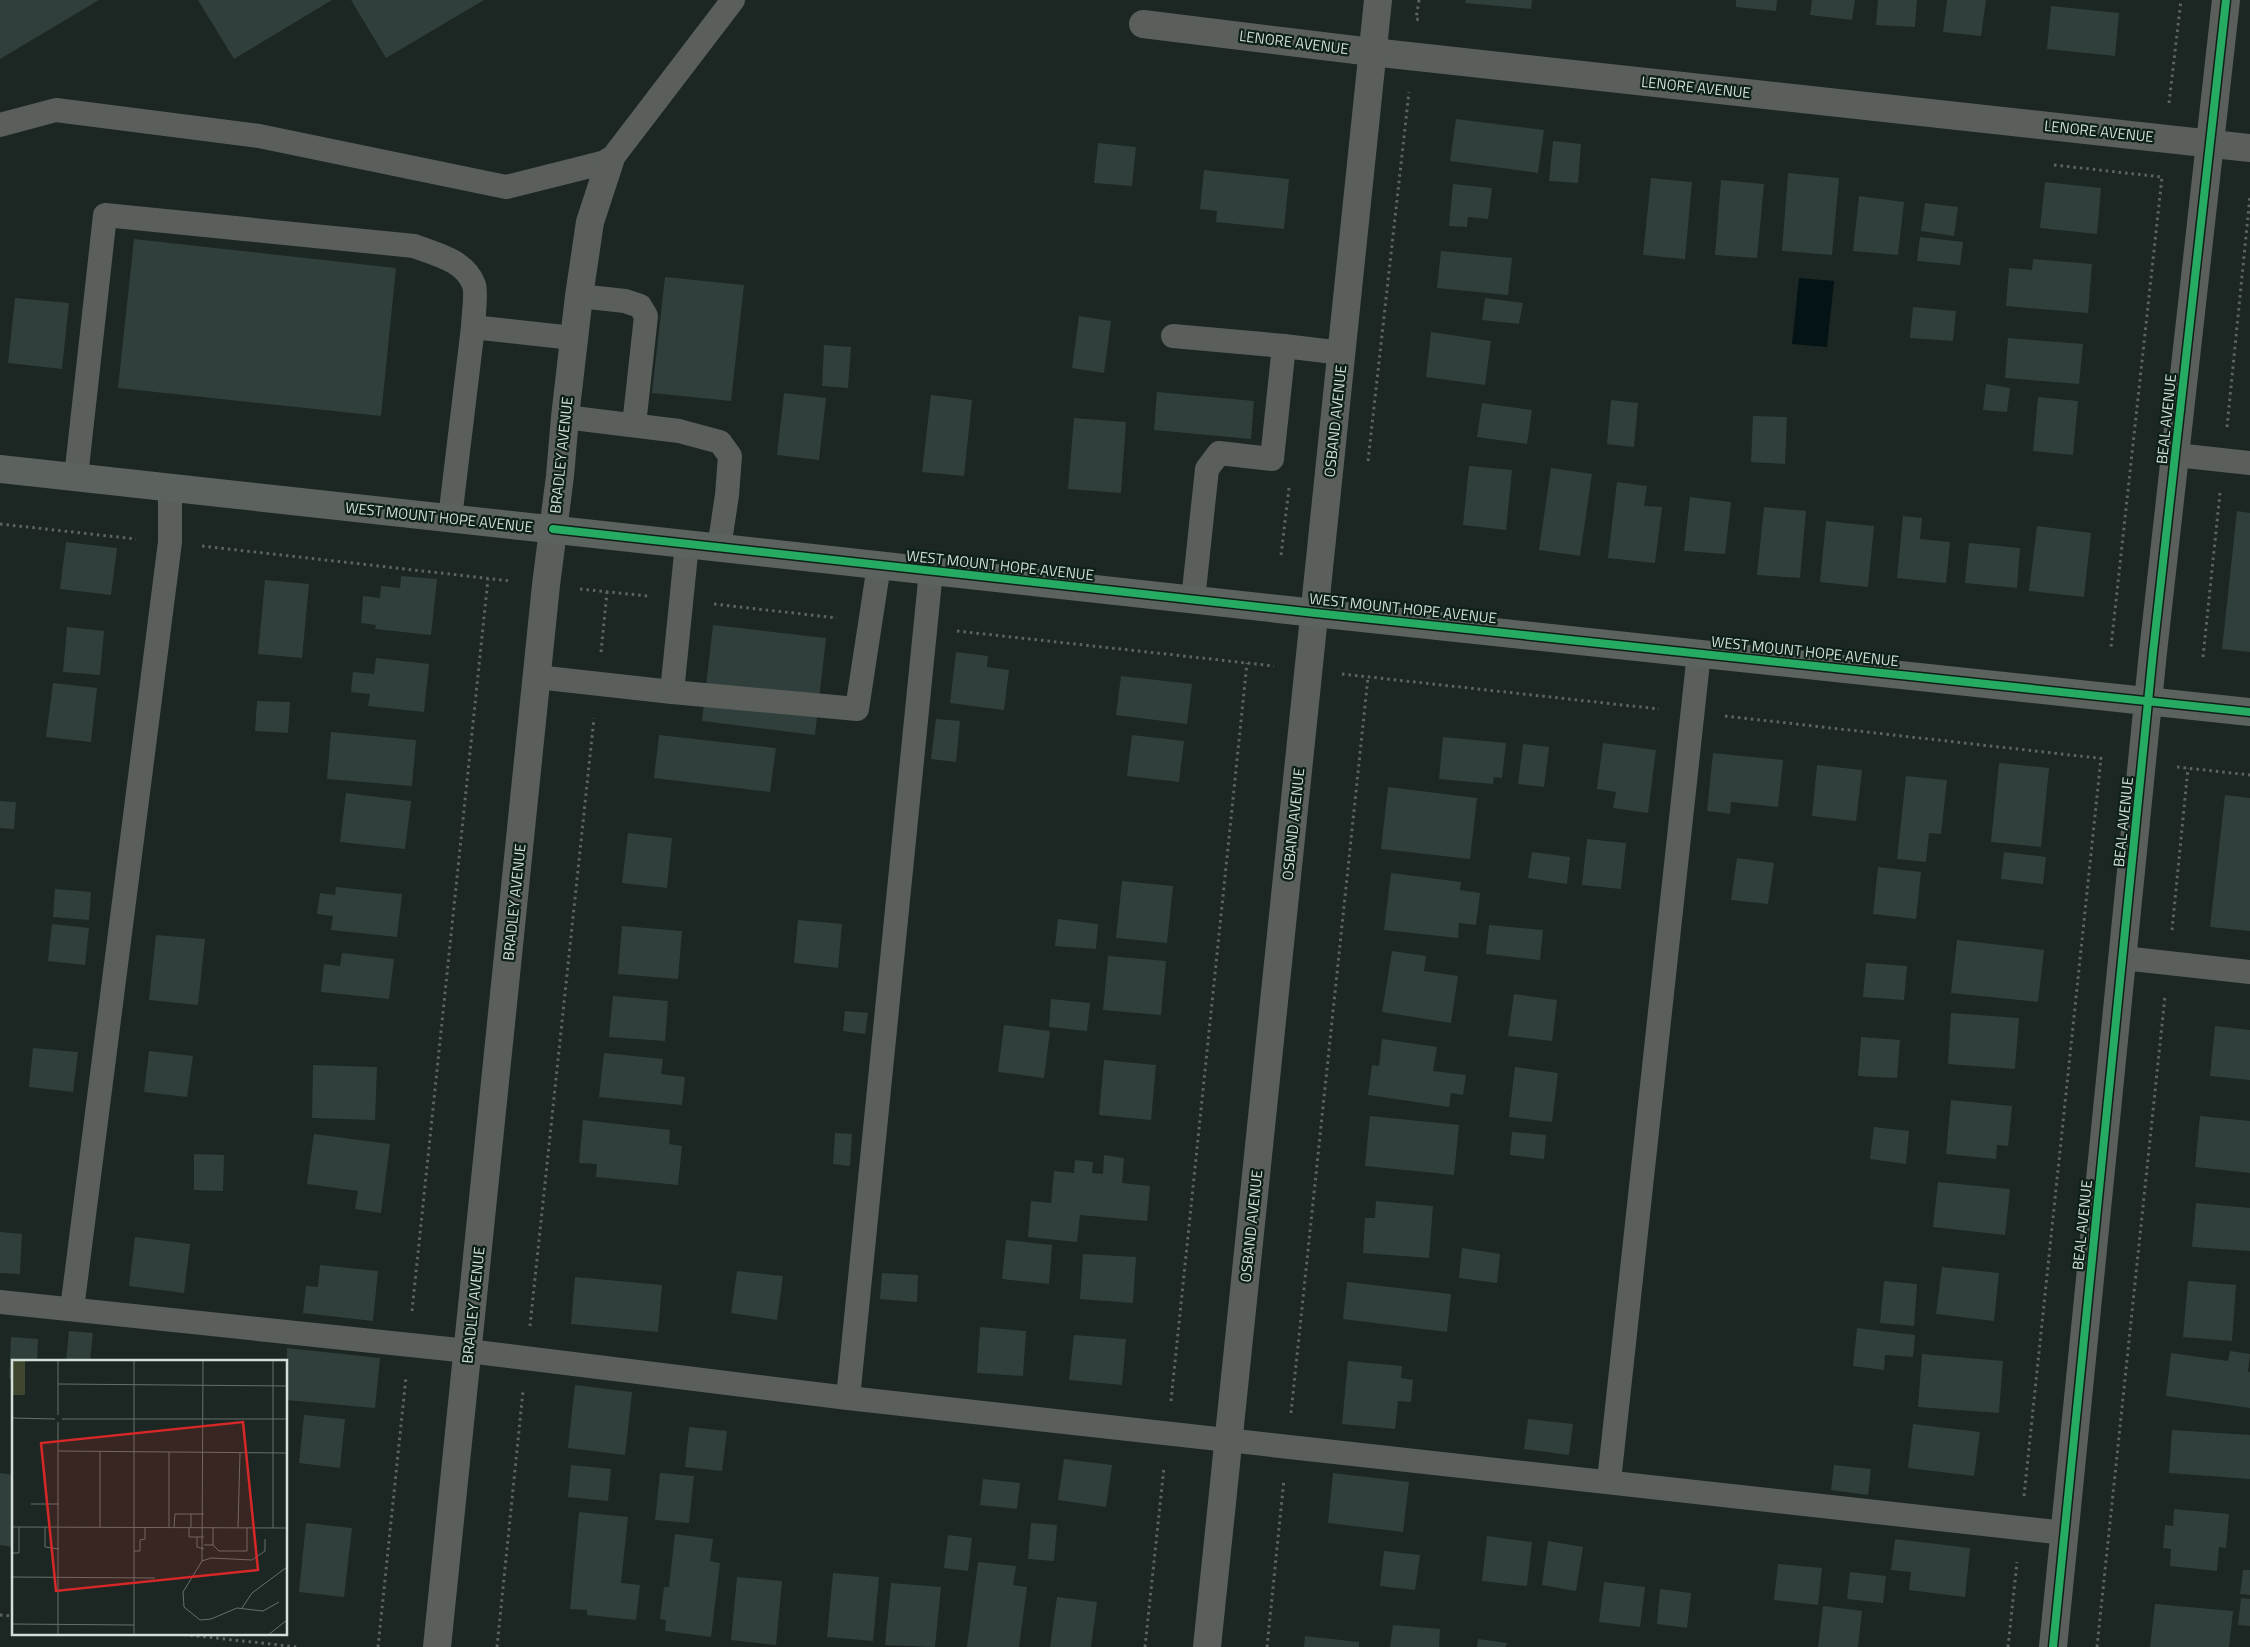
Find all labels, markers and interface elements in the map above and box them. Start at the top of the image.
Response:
street label: LENORE AVENUE [1238,24,1350,60]
street label: LENORE AVENUE [1640,70,1752,104]
street label: LENORE AVENUE [2043,114,2155,148]
street label: OSBAND AVENUE [1318,364,1352,478]
street label: BEAL AVENUE [2150,373,2182,465]
street label: BRADLEY AVENUE [543,395,579,515]
street label: WEST MOUNT HOPE AVENUE [344,496,534,538]
street label: WEST MOUNT HOPE AVENUE [905,544,1095,586]
street label: WEST MOUNT HOPE AVENUE [1308,587,1498,629]
street label: WEST MOUNT HOPE AVENUE [1710,630,1900,672]
street label: OSBAND AVENUE [1276,767,1310,881]
street label: BEAL AVENUE [2107,776,2139,868]
street label: BRADLEY AVENUE [496,842,532,962]
street label: OSBAND AVENUE [1234,1169,1268,1283]
street label: BEAL AVENUE [2066,1179,2098,1271]
street label: BRADLEY AVENUE [455,1245,491,1365]
inset map [12,1360,288,1634]

